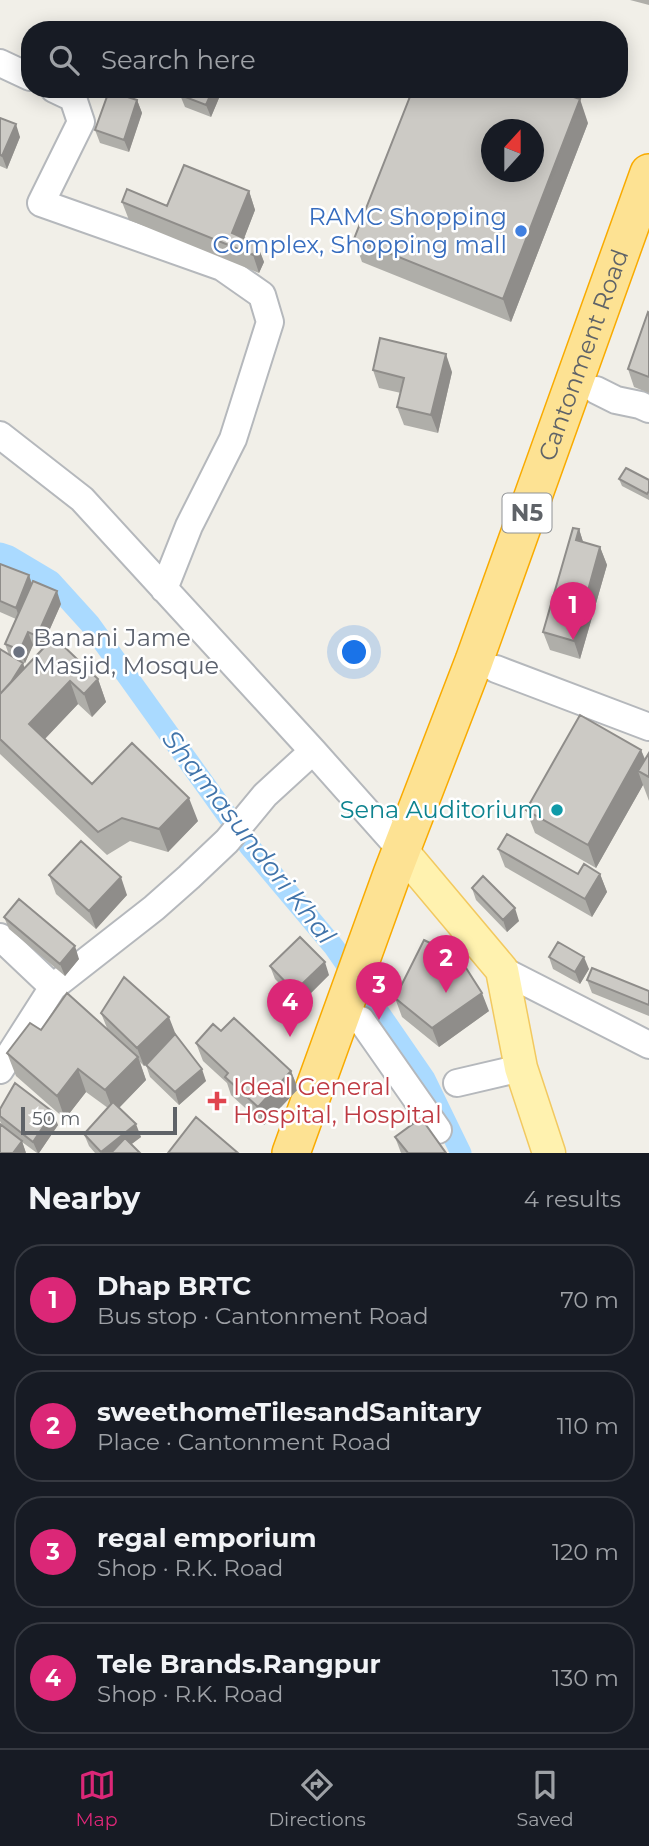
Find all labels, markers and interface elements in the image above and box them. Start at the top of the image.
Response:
search box [21,21,628,98]
icon: search [45,41,83,79]
text: Search here [101,44,256,76]
north arrow [481,119,544,182]
place label: RAMC Shopping Complex, Shopping mall [212,202,507,259]
marker: RAMC Shopping Complex, Shopping mall [513,223,529,239]
street label: Cantonment Road [532,245,635,465]
road number: N5 [503,494,552,533]
pin: 1 [550,582,596,640]
place label: Banani Jame Masjid, Mosque [33,623,219,680]
your location [337,635,371,669]
marker: Banani Jame Masjid, Mosque [11,644,27,660]
water label: Shamasundori Khal [155,724,343,950]
place label: Sena Auditorium [340,795,543,824]
marker: Sena Auditorium [549,802,565,818]
pin: 2 [423,935,469,993]
pin: 3 [356,962,402,1020]
pin: 4 [267,979,313,1037]
place label: Ideal General Hospital, Hospital [233,1072,442,1129]
marker: Ideal General Hospital, Hospital [207,1091,227,1111]
scale bar [21,1104,177,1136]
text: 50 m [32,1107,80,1130]
text: Nearby [28,1180,140,1217]
text: 4 results [524,1185,621,1213]
text: Dhap BRTC [97,1270,251,1302]
text: 1 [48,1286,58,1314]
text: 70 m [560,1286,619,1314]
text: Bus stop · Cantonment Road [97,1302,429,1330]
text: sweethomeTilesandSanitary [97,1396,481,1428]
text: 2 [46,1412,60,1440]
text: 110 m [557,1412,619,1440]
text: Place · Cantonment Road [97,1428,391,1456]
text: regal emporium [97,1522,317,1554]
text: 3 [46,1538,60,1566]
text: 120 m [552,1538,619,1566]
text: Shop · R.K. Road [97,1554,283,1582]
text: Tele Brands.Rangpur [97,1648,381,1680]
text: 4 [45,1664,61,1692]
text: 130 m [552,1664,619,1692]
text: Shop · R.K. Road [97,1680,283,1708]
tab: Map [75,1766,118,1831]
tab: Directions [268,1766,366,1831]
tab: Saved [517,1766,574,1831]

